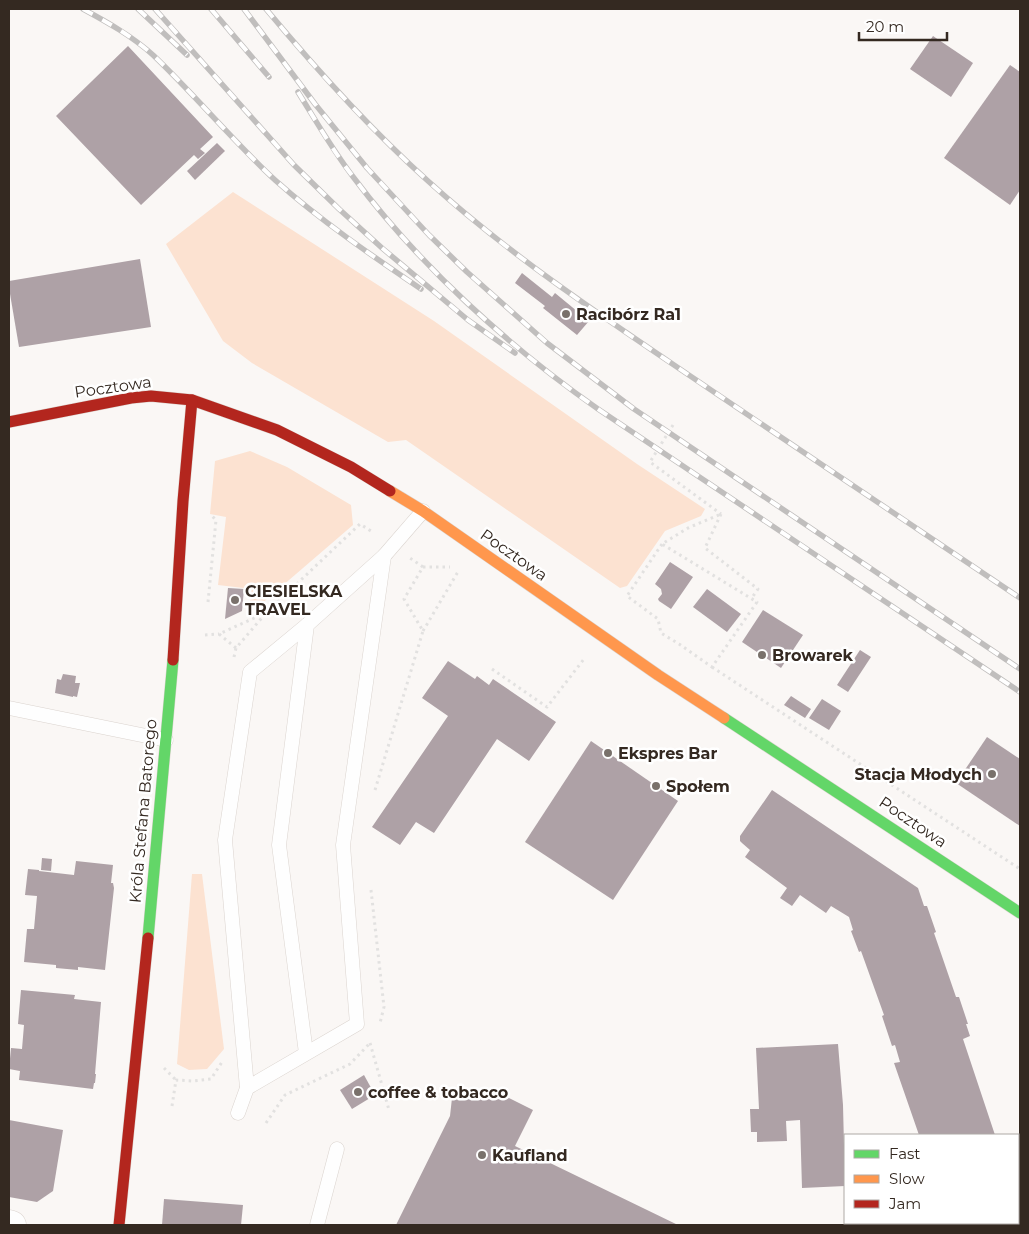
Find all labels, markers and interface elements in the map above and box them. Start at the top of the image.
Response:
scale bar [859,10,946,42]
text: 20 m [866,17,904,36]
place label: Racibórz Ra1 [576,305,681,324]
marker: Racibórz Ra1 [560,308,572,320]
street label: Pocztowa [73,372,153,402]
street label: Pocztowa [477,525,551,585]
place label: CIESIELSKA TRAVEL [245,582,343,619]
marker: CIESIELSKA TRAVEL [229,594,241,606]
place label: Browarek [772,646,854,665]
marker: Browarek [756,649,768,661]
street label: Króla Stefana Batorego [125,718,161,904]
place label: Ekspres Bar [618,744,717,763]
marker: Ekspres Bar [602,747,614,759]
place label: Stacja Młodych [855,765,982,784]
marker: Stacja Młodych [986,768,998,780]
place label: Społem [666,777,730,796]
marker: Społem [650,780,662,792]
street label: Pocztowa [876,792,950,852]
place label: coffee & tobacco [368,1083,508,1102]
marker: coffee & tobacco [352,1086,364,1098]
legend [844,1134,1019,1224]
text: Fast [889,1144,920,1163]
place label: Kaufland [492,1146,568,1165]
marker: Kaufland [476,1149,488,1161]
text: Slow [889,1169,925,1188]
text: Jam [888,1194,921,1213]

